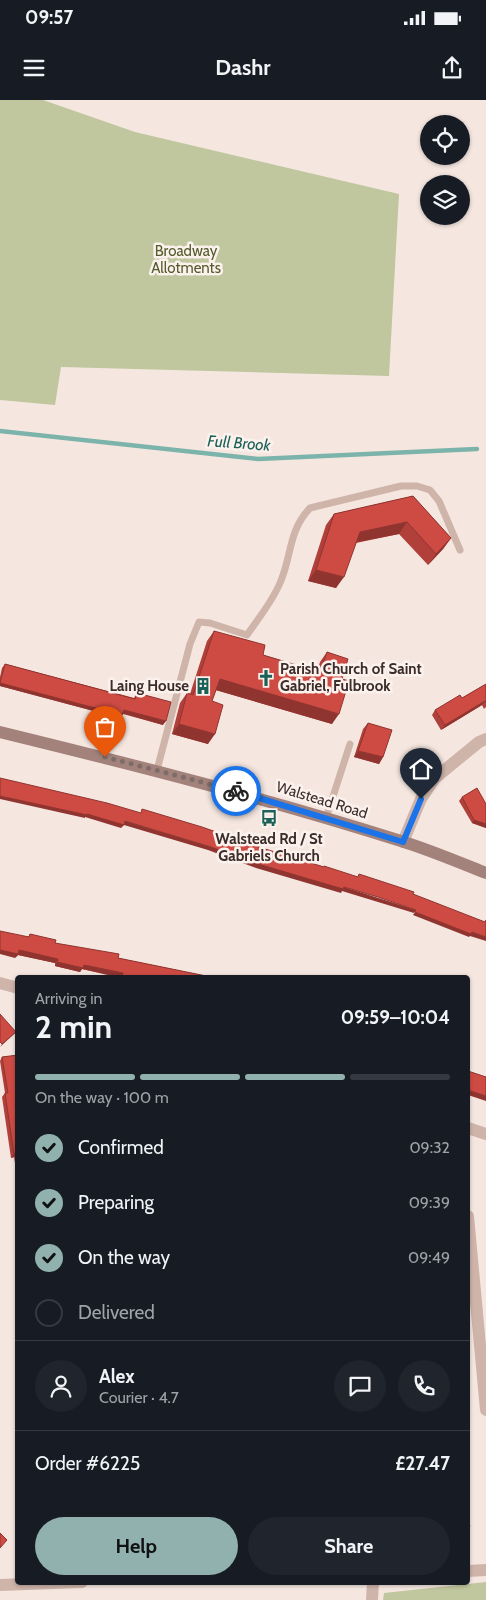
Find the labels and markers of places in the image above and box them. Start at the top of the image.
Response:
place label: Parish Church of Saint Gabriel, Fulbrook [280,660,422,695]
church icon: Parish Church of Saint Gabriel, Fulbrook [256,668,276,688]
building icon: Laing House [193,676,213,696]
place label: Laing House [110,677,189,695]
pin [84,706,126,757]
pin [400,748,442,799]
bus stop icon: Walstead Rd / St Gabriels Church [259,808,279,828]
place label: Walstead Rd / St Gabriels Church [215,830,323,865]

